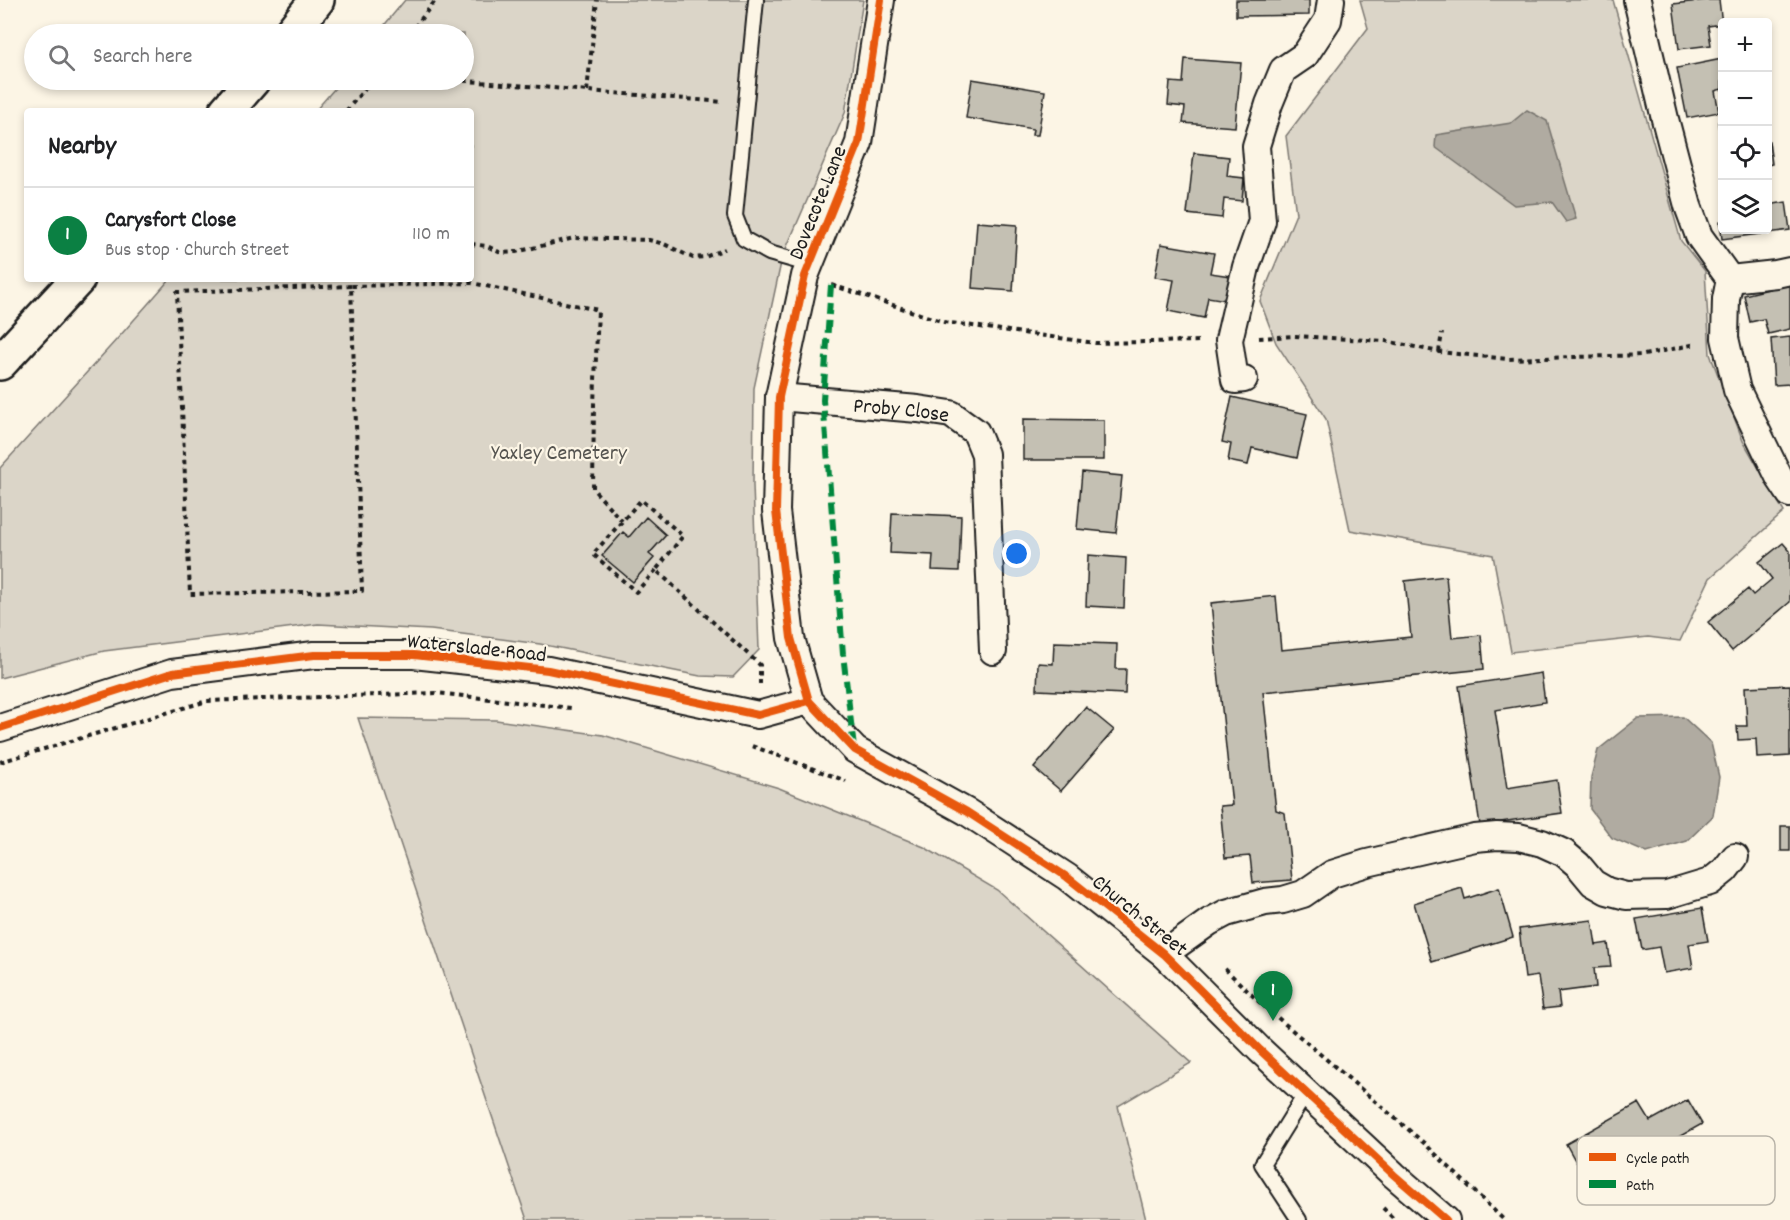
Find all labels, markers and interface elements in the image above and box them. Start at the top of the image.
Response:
map controls [1718,18,1772,234]
button: + [1718,18,1772,72]
search box [24,24,474,90]
icon: search [45,41,78,74]
text: Search here [93,42,192,73]
button: − [1718,72,1772,126]
button: locate [1718,126,1772,180]
text: Nearby [48,129,116,166]
street label: Dovecote Lane [782,142,856,265]
button: layers [1718,180,1772,234]
text: Carysfort Close [105,206,236,237]
text: 1 [65,221,70,249]
text: 110 m [412,221,450,249]
text: Bus stop · Church Street [105,237,289,265]
street label: Proby Close [852,391,951,433]
park label: Yaxley Cemetery [491,439,628,470]
your location [1002,539,1031,568]
street label: Waterslade Road [405,627,548,672]
street label: Church Street [1084,868,1194,965]
pin: 1 [1254,972,1292,1021]
legend [1577,1136,1775,1205]
text: Cycle path [1626,1148,1689,1171]
text: Path [1626,1175,1654,1198]

